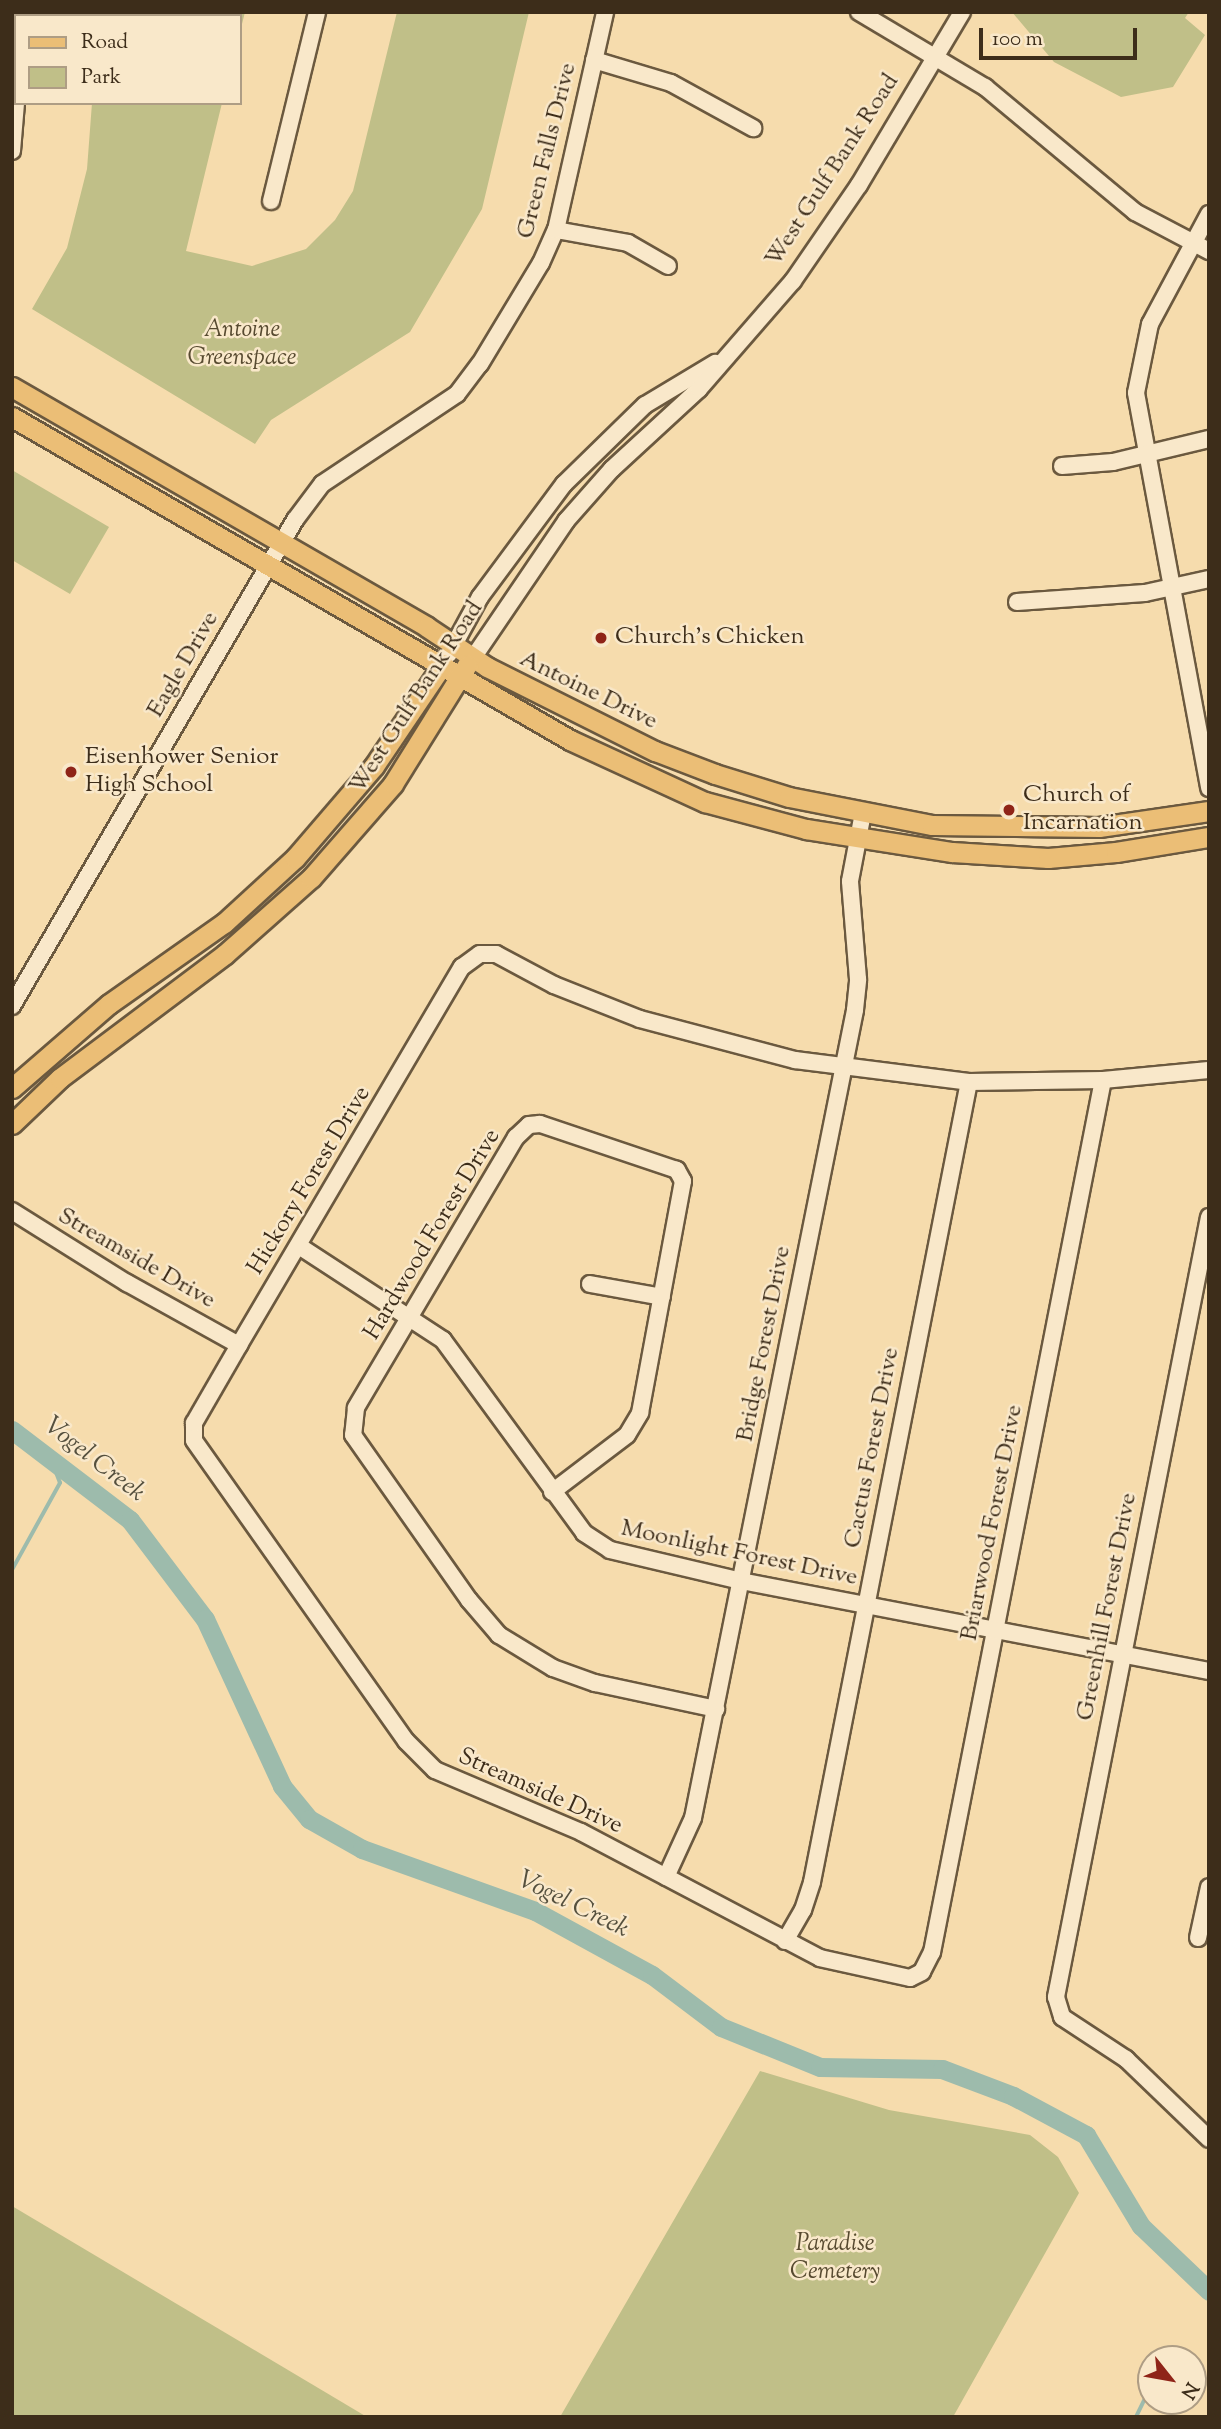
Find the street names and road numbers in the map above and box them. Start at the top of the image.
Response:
street label: Green Falls Drive [512,60,584,242]
street label: West Gulf Bank Road [760,69,906,273]
street label: West Gulf Bank Road [344,596,490,800]
street label: Eagle Drive [142,607,226,723]
street label: Antoine Drive [514,645,662,737]
street label: Hickory Forest Drive [242,1081,378,1281]
street label: Hardwood Forest Drive [359,1124,507,1346]
street label: Streamside Drive [52,1202,220,1316]
street label: Bridge Forest Drive [732,1244,798,1444]
street label: Cactus Forest Drive [839,1345,907,1551]
street label: Briarwood Forest Drive [956,1403,1030,1643]
street label: Greenhill Forest Drive [1072,1491,1144,1723]
street label: Moonlight Forest Drive [618,1515,860,1593]
street label: Streamside Drive [453,1743,627,1841]

